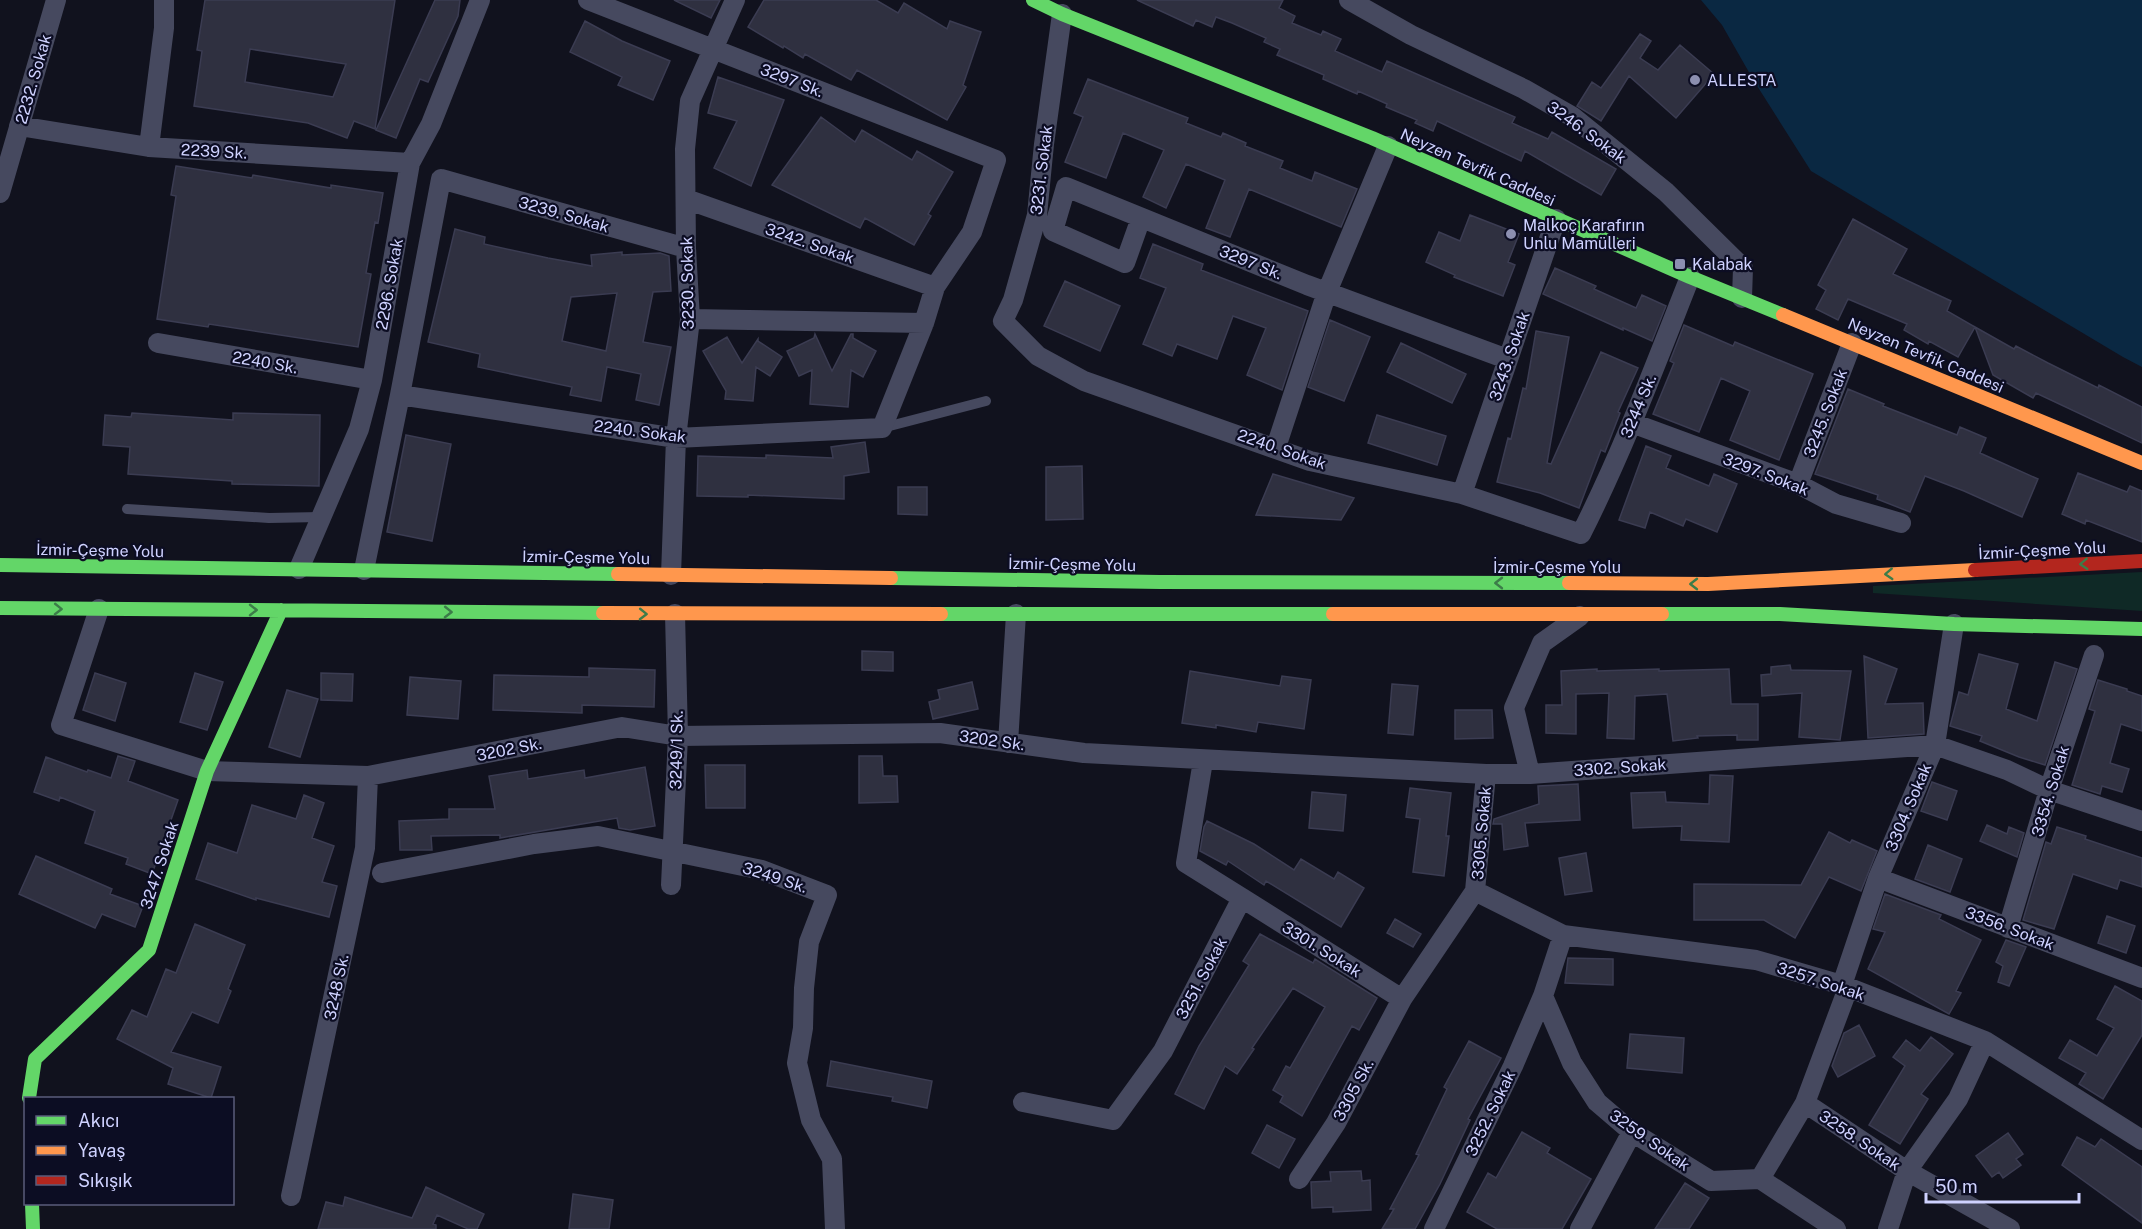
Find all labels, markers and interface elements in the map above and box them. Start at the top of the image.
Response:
street label: 2232. Sokak [12,32,55,126]
street label: 3297 Sk. [758,60,826,101]
place label: ALLESTA [1707,71,1777,90]
marker: ALLESTA [1688,73,1702,87]
street label: 3246. Sokak [1543,97,1630,168]
street label: 3231. Sokak [1027,124,1056,216]
street label: Neyzen Tevfik Caddesi [1397,125,1558,210]
street label: 2239 Sk. [180,140,248,163]
street label: 3239. Sokak [516,192,611,236]
place label: Malkoç Karafırın Unlu Mamülleri [1523,216,1645,253]
street label: 3242. Sokak [763,219,857,268]
marker: Malkoç Karafırın Unlu Mamülleri [1504,227,1518,241]
street label: 3230. Sokak [677,236,698,330]
street label: 2296. Sokak [372,237,407,331]
street label: 3297 Sk. [1217,241,1285,284]
place label: Kalabak [1692,255,1753,274]
marker: Kalabak [1673,257,1687,271]
street label: 3243. Sokak [1485,309,1534,403]
street label: Neyzen Tevfik Caddesi [1845,314,2007,397]
street label: 2240 Sk. [231,347,299,378]
street label: 3245. Sokak [1800,366,1851,460]
street label: 3244 Sk. [1617,372,1660,441]
street label: 2240. Sokak [593,416,687,447]
street label: 2240. Sokak [1235,425,1329,474]
street label: 3297. Sokak [1720,449,1812,500]
street label: İzmir-Çeşme Yolu [1978,537,2106,563]
street label: İzmir-Çeşme Yolu [36,539,164,561]
street label: İzmir-Çeşme Yolu [522,546,650,568]
street label: İzmir-Çeşme Yolu [1008,553,1136,575]
street label: İzmir-Çeşme Yolu [1493,557,1621,577]
one-way arrow [2079,557,2088,570]
one-way arrow [1884,568,1893,581]
one-way arrow [1495,577,1504,589]
one-way arrow [1690,578,1699,590]
one-way arrow [54,603,63,615]
one-way arrow [249,604,258,616]
one-way arrow [444,606,453,618]
one-way arrow [639,608,648,620]
street label: 3249/1 Sk. [666,710,687,790]
street label: 3202 Sk. [958,726,1026,755]
street label: 3202 Sk. [475,734,543,765]
street label: 3354. Sokak [2028,743,2073,839]
street label: 3302. Sokak [1573,755,1667,780]
street label: 3304. Sokak [1881,760,1935,854]
street label: 3305. Sokak [1468,786,1495,881]
street label: 3247. Sokak [136,819,183,911]
street label: 3249 Sk. [740,858,810,897]
street label: 3356. Sokak [1963,903,2057,954]
street label: 3301. Sokak [1279,918,1365,981]
street label: 3251. Sokak [1172,934,1231,1022]
street label: 3248 Sk. [320,952,353,1022]
street label: 3257. Sokak [1774,958,1867,1005]
street label: 3305 Sk. [1329,1056,1378,1124]
street label: 3252. Sokak [1461,1067,1519,1159]
legend [24,1097,234,1205]
street label: 3259. Sokak [1606,1106,1694,1175]
street label: 3258. Sokak [1815,1106,1904,1175]
text: Akıcı [78,1110,119,1131]
text: Yavaş [78,1140,125,1161]
scale bar [1926,1166,2079,1204]
text: Sıkışık [78,1170,133,1191]
text: 50 m [1935,1176,1978,1197]

